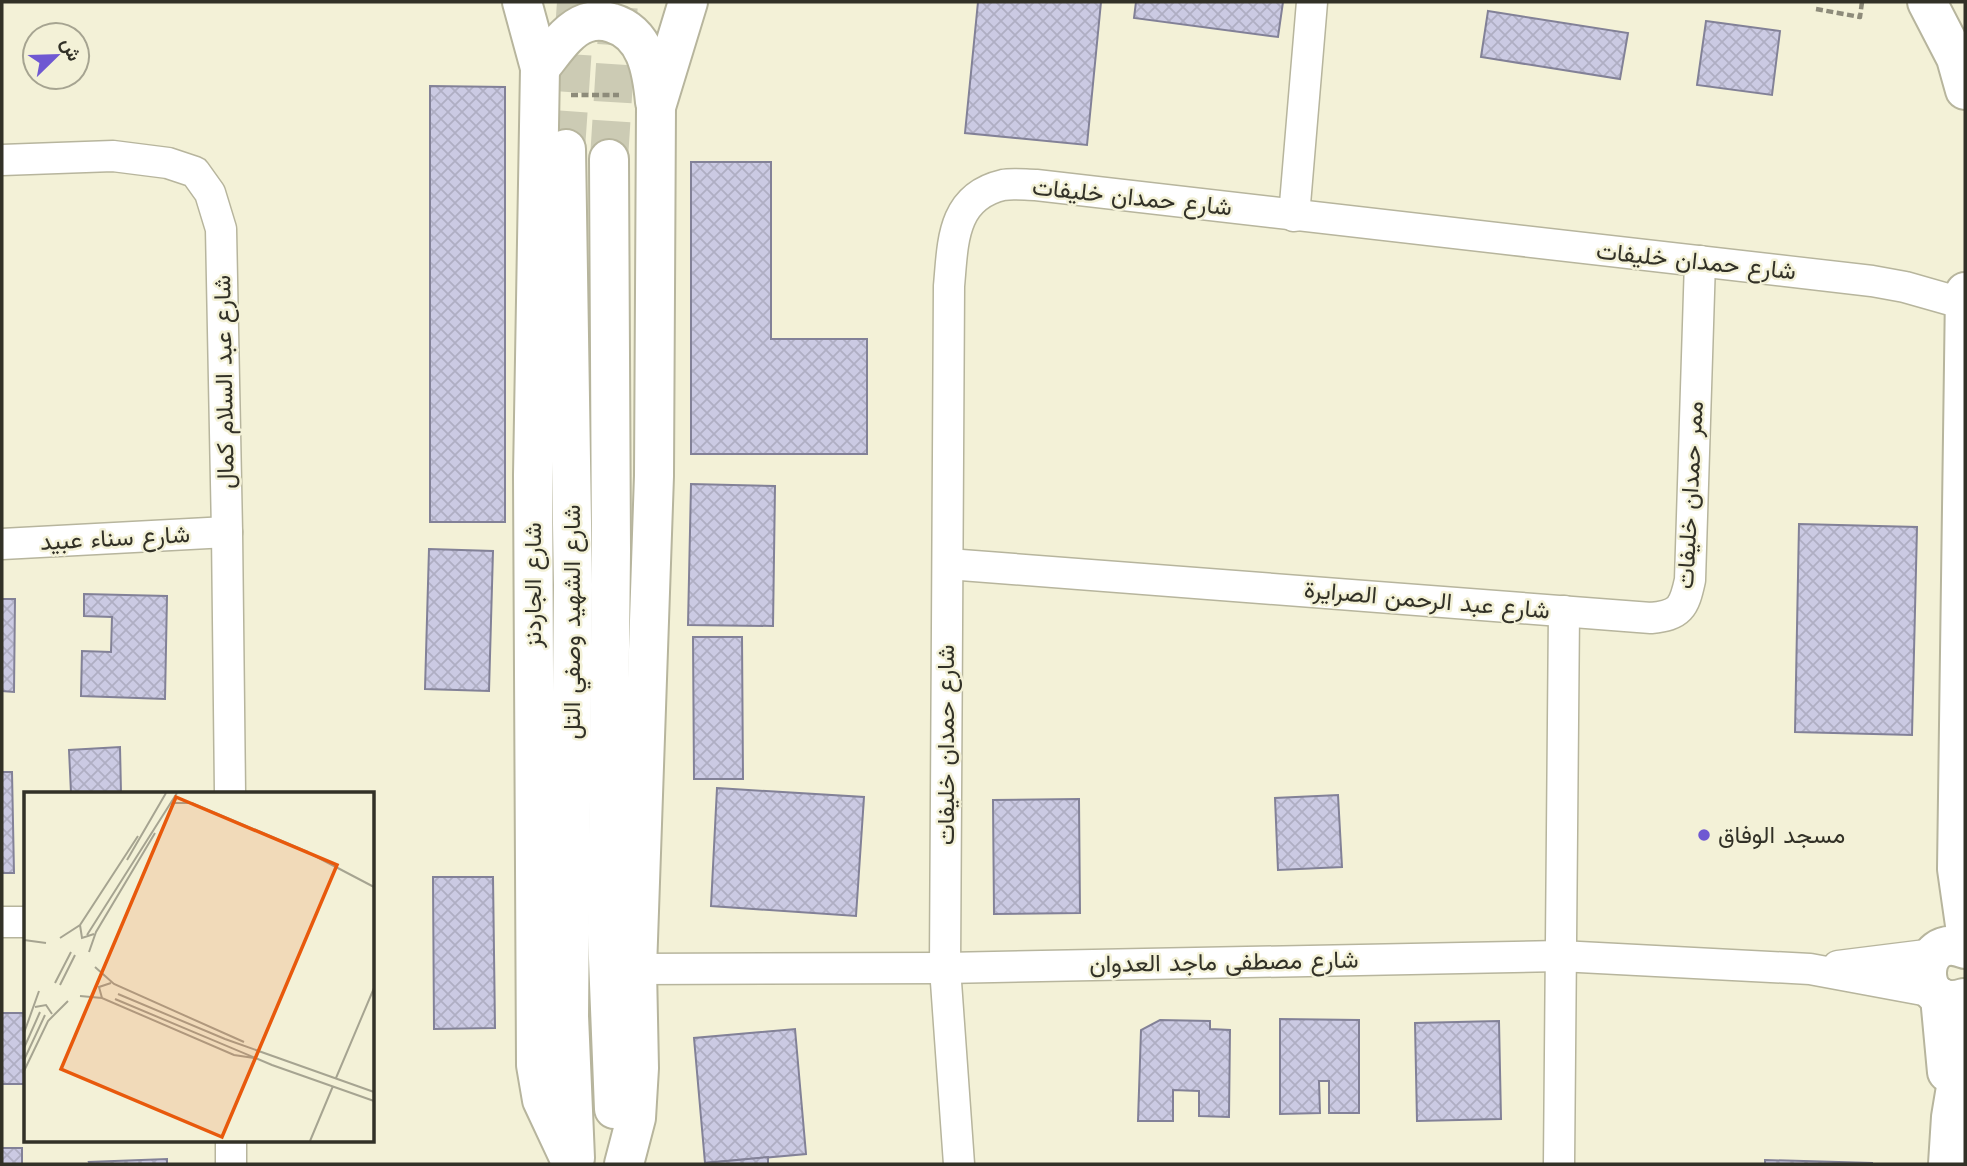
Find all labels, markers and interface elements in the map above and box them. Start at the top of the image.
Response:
north arrow [21,21,91,91]
text: ش [56,35,86,65]
street label: شارع حمدان خليفات [1031,173,1233,223]
street label: شارع حمدان خليفات [1595,237,1797,287]
street label: شارع عبد السلام كمال [208,275,242,489]
street label: ممر حمدان خليفات [1671,400,1710,590]
street label: شارع الشهيد وصفي التل [558,505,591,740]
street label: شارع سناء عبيد [39,520,191,558]
street label: شارع الجاردنز [519,522,549,649]
street label: شارع عبد الرحمن الصرايرة [1303,575,1551,627]
street label: شارع حمدان خليفات [932,645,962,845]
inset map [24,792,374,1142]
place label: مسجد الوفاق [1718,821,1845,850]
marker: مسجد الوفاق [1696,827,1712,843]
street label: شارع مصطفى ماجد العدوان [1089,946,1359,980]

